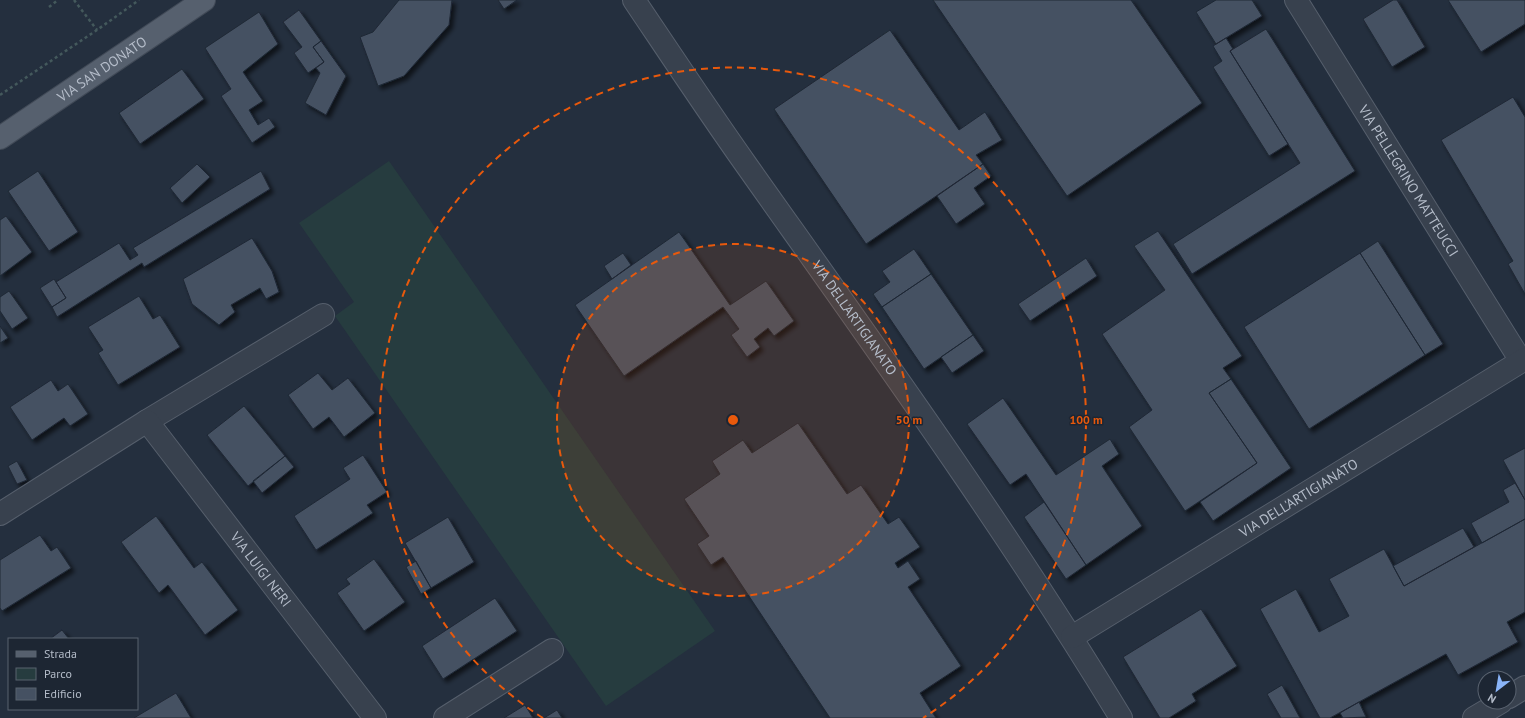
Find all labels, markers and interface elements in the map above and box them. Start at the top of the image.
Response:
street label: VIA SAN DONATO [53,32,150,106]
street label: VIA PELLEGRINO MATTEUCCI [1354,101,1463,260]
street label: VIA DELL'ARTIGIANATO [807,256,901,379]
text: 50 m [896,412,922,427]
text: 100 m [1069,412,1103,427]
centre of rings [726,413,740,427]
street label: VIA DELL'ARTIGIANATO [1235,455,1361,542]
street label: VIA LUIGI NERI [226,528,295,610]
legend [8,638,138,710]
text: Strada [44,646,77,661]
text: Parco [44,666,72,681]
north arrow [1477,670,1517,710]
text: Edificio [44,686,82,701]
text: N [1485,691,1499,706]

